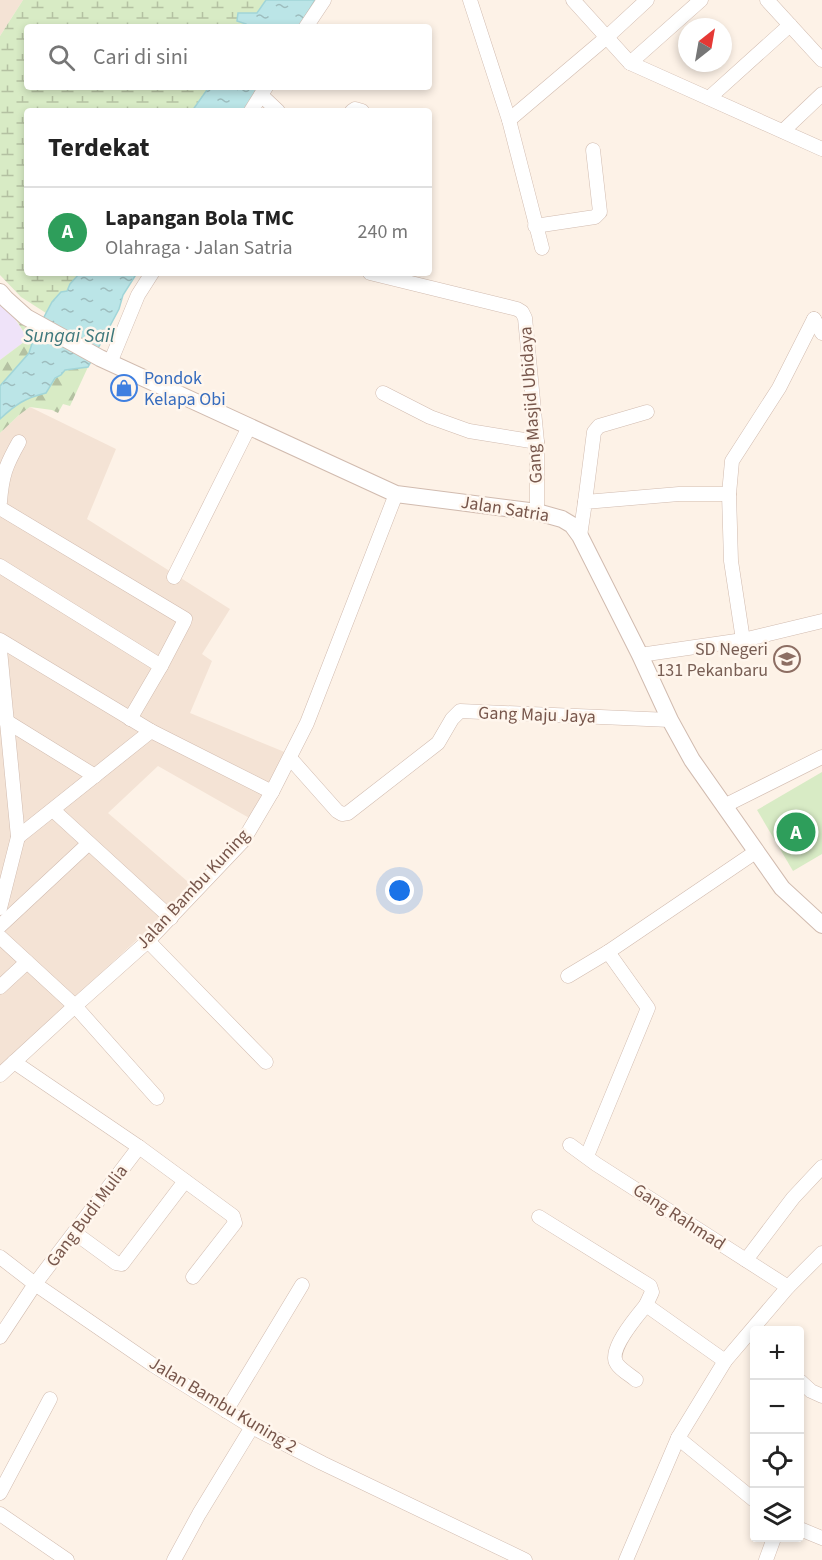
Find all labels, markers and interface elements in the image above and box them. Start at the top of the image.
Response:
north arrow [678,18,732,72]
search box [24,24,432,90]
icon: search [45,41,78,74]
text: Cari di sini [93,41,188,73]
text: Terdekat [48,129,150,166]
text: Lapangan Bola TMC [105,202,294,234]
text: A [62,218,73,246]
text: 240 m [358,218,408,246]
text: Olahraga · Jalan Satria [105,234,293,262]
water label: Sungai Sail [23,322,115,350]
street label: Gang Masjid Ubidaya [513,326,549,484]
place label: Pondok Kelapa Obi [144,366,226,412]
shop icon: Pondok Kelapa Obi [109,373,139,403]
street label: Jalan Satria [459,490,551,528]
place label: SD Negeri 131 Pekanbaru [656,637,768,683]
school or university icon: SD Negeri 131 Pekanbaru [772,644,802,674]
street label: Gang Maju Jaya [478,700,596,730]
pin: A [776,810,816,854]
street label: Jalan Bambu Kuning [131,823,255,955]
your location [385,876,414,905]
street label: Gang Budi Mulia [40,1160,134,1272]
street label: Gang Rahmad [628,1178,730,1256]
map controls [750,1326,804,1542]
button: + [750,1326,804,1380]
street label: Jalan Bambu Kuning 2 [144,1351,302,1459]
button: − [750,1380,804,1434]
button: locate [750,1434,804,1488]
button: layers [750,1488,804,1542]

